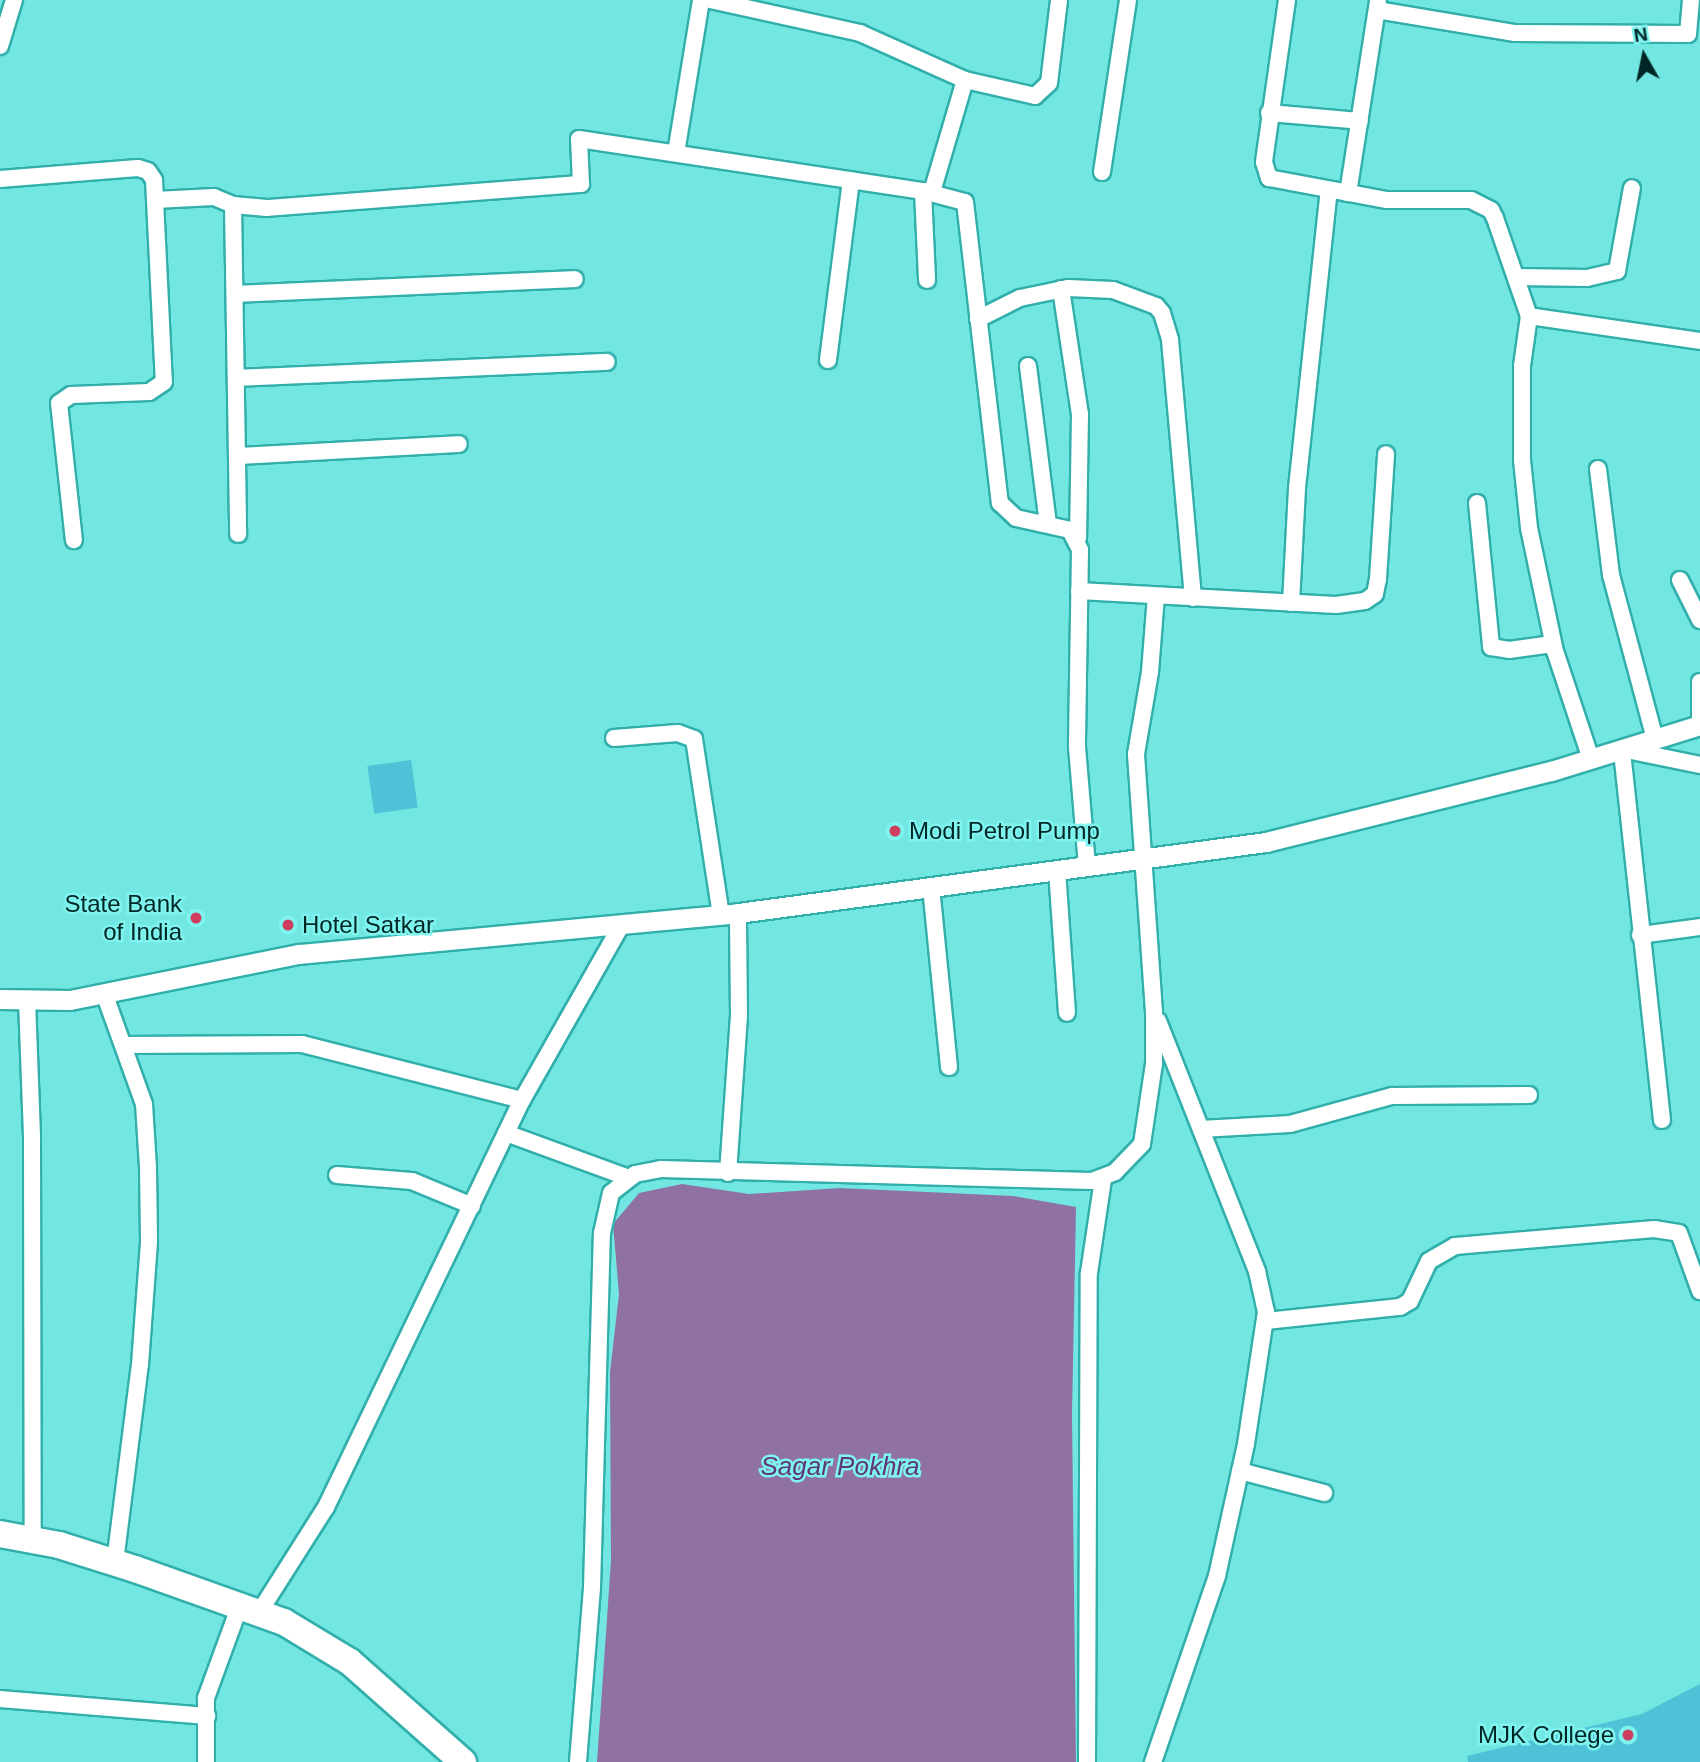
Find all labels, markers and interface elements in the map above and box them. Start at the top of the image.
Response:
north arrow [1609,21,1679,91]
text: N [1632,23,1649,46]
place label: Modi Petrol Pump [909,817,1100,845]
marker: Modi Petrol Pump [887,823,903,839]
place label: State Bank of India [65,890,182,946]
marker: State Bank of India [188,910,204,926]
place label: Hotel Satkar [302,911,434,939]
marker: Hotel Satkar [280,917,296,933]
water label: Sagar Pokhra [761,1451,919,1483]
place label: MJK College [1478,1721,1614,1749]
marker: MJK College [1620,1727,1636,1743]

